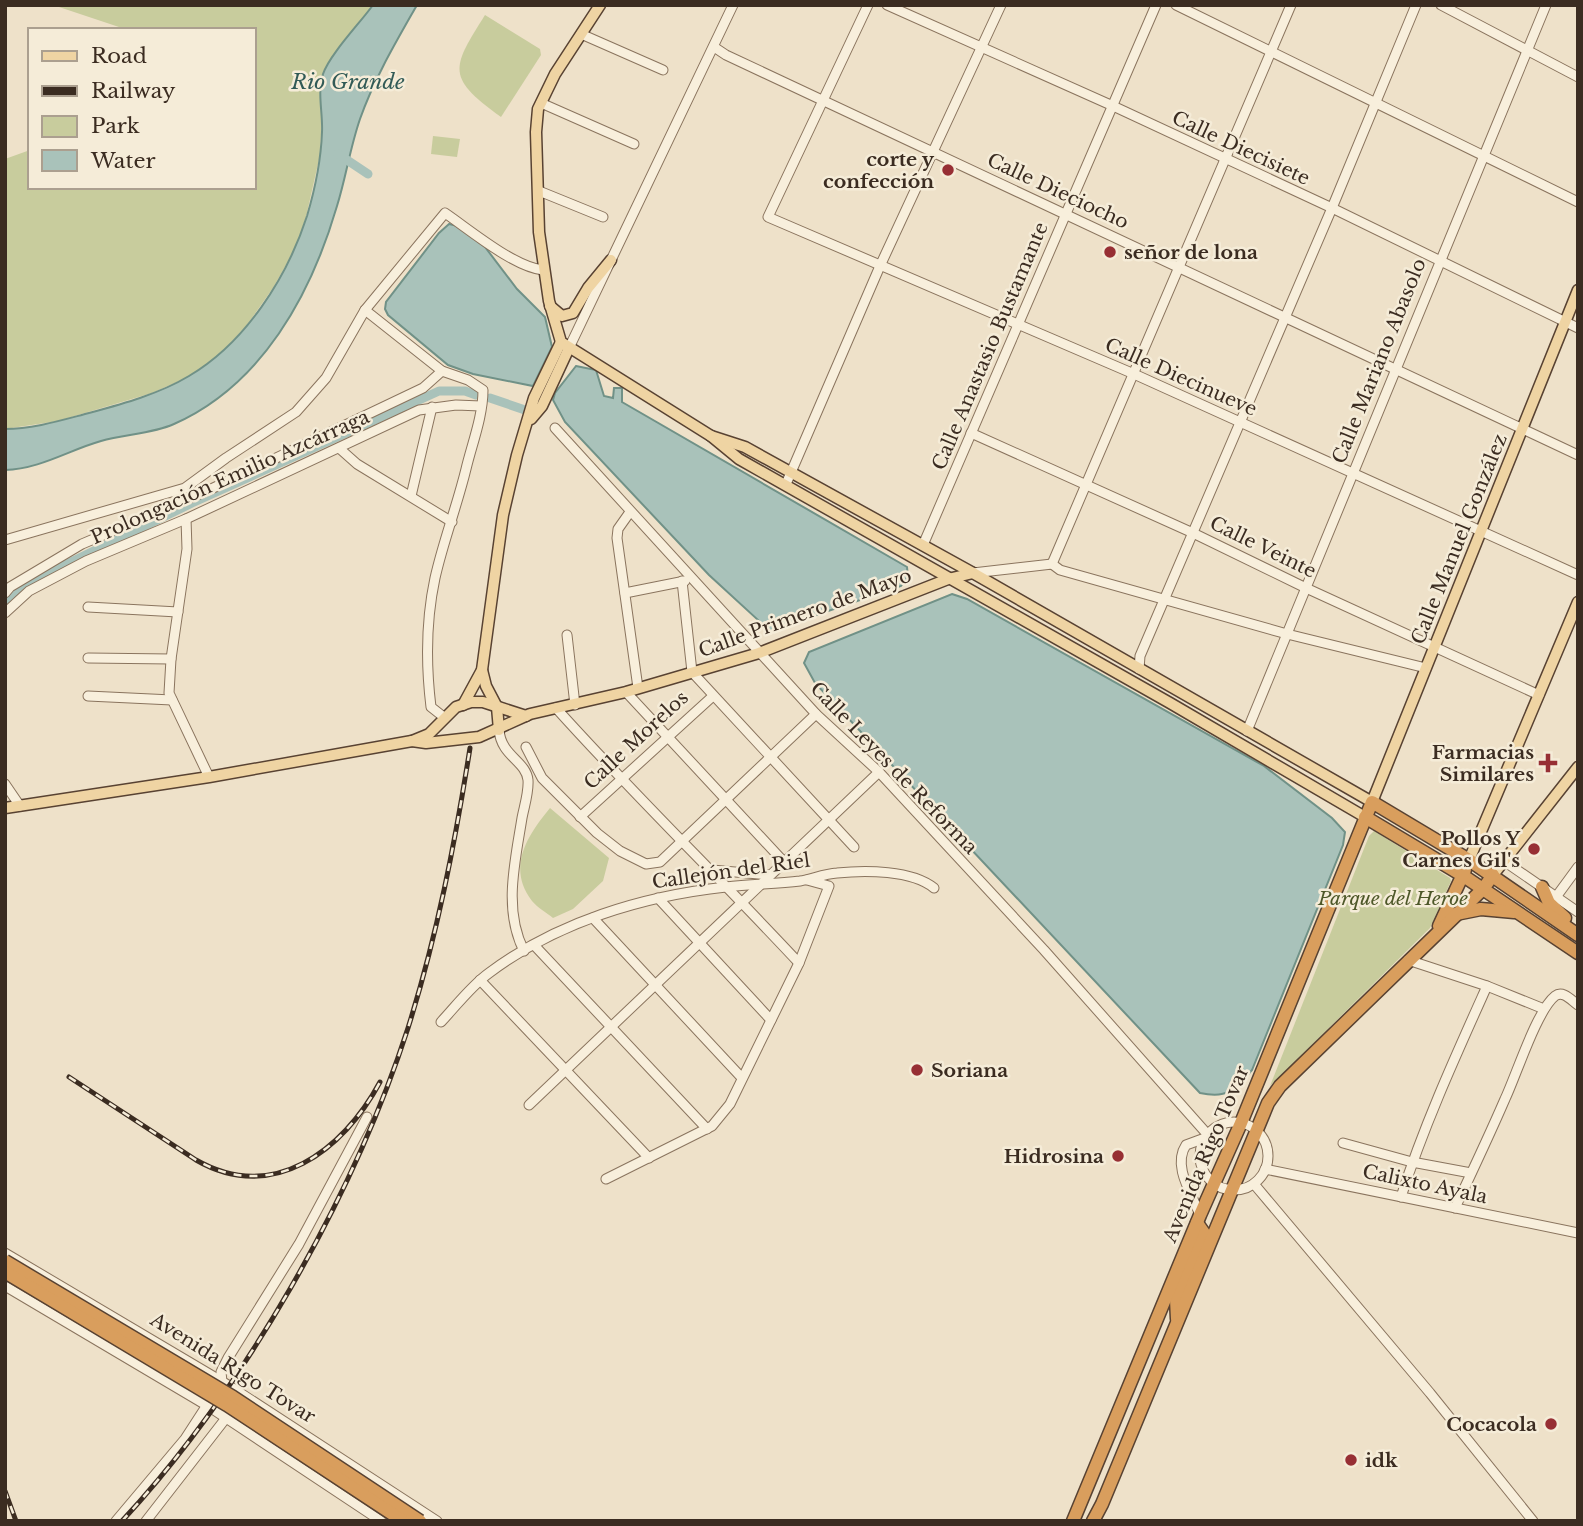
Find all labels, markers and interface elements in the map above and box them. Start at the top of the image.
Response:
legend [28,28,256,189]
text: Road [91,43,147,69]
water label: Rio Grande [290,69,405,95]
text: Railway [91,78,176,104]
street label: Calle Diecisiete [1168,106,1314,190]
text: Park [91,113,140,139]
text: Water [90,148,155,174]
place label: corte y confección [823,148,935,193]
street label: Calle Dieciocho [984,148,1132,234]
marker: corte y confección [940,162,956,178]
street label: Calle Anastasio Bustamante [927,219,1053,473]
place label: señor de lona [1124,241,1258,264]
marker: señor de lona [1102,244,1118,260]
street label: Calle Mariano Abasolo [1327,255,1431,467]
street label: Calle Diecinueve [1101,333,1261,421]
street label: Prolongación Emilio Azcárraga [87,405,373,549]
street label: Calle Manuel González [1406,430,1512,648]
street label: Calle Veinte [1206,511,1320,583]
street label: Calle Primero de Mayo [695,564,915,662]
street label: Calle Leyes de Reforma [806,677,983,859]
street label: Calle Morelos [579,686,693,794]
place label: Farmacias Similares [1432,741,1534,786]
marker: Farmacias Similares [1540,755,1556,771]
place label: Pollos Y Carnes Gil's [1402,827,1521,872]
marker: Pollos Y Carnes Gil's [1526,841,1542,857]
street label: Callejón del Riel [650,849,812,893]
park label: Parque del Heroe [1317,887,1468,910]
place label: Soriana [931,1059,1008,1082]
marker: Soriana [909,1062,925,1078]
street label: Avenida Rigo Tovar [1158,1062,1254,1247]
place label: Hidrosina [1004,1145,1104,1168]
marker: Hidrosina [1110,1148,1126,1164]
street label: Calixto Ayala [1361,1160,1490,1209]
street label: Avenida Rigo Tovar [145,1307,320,1428]
place label: Cocacola [1446,1413,1537,1436]
marker: Cocacola [1543,1416,1559,1432]
place label: idk [1365,1449,1398,1472]
marker: idk [1343,1452,1359,1468]

